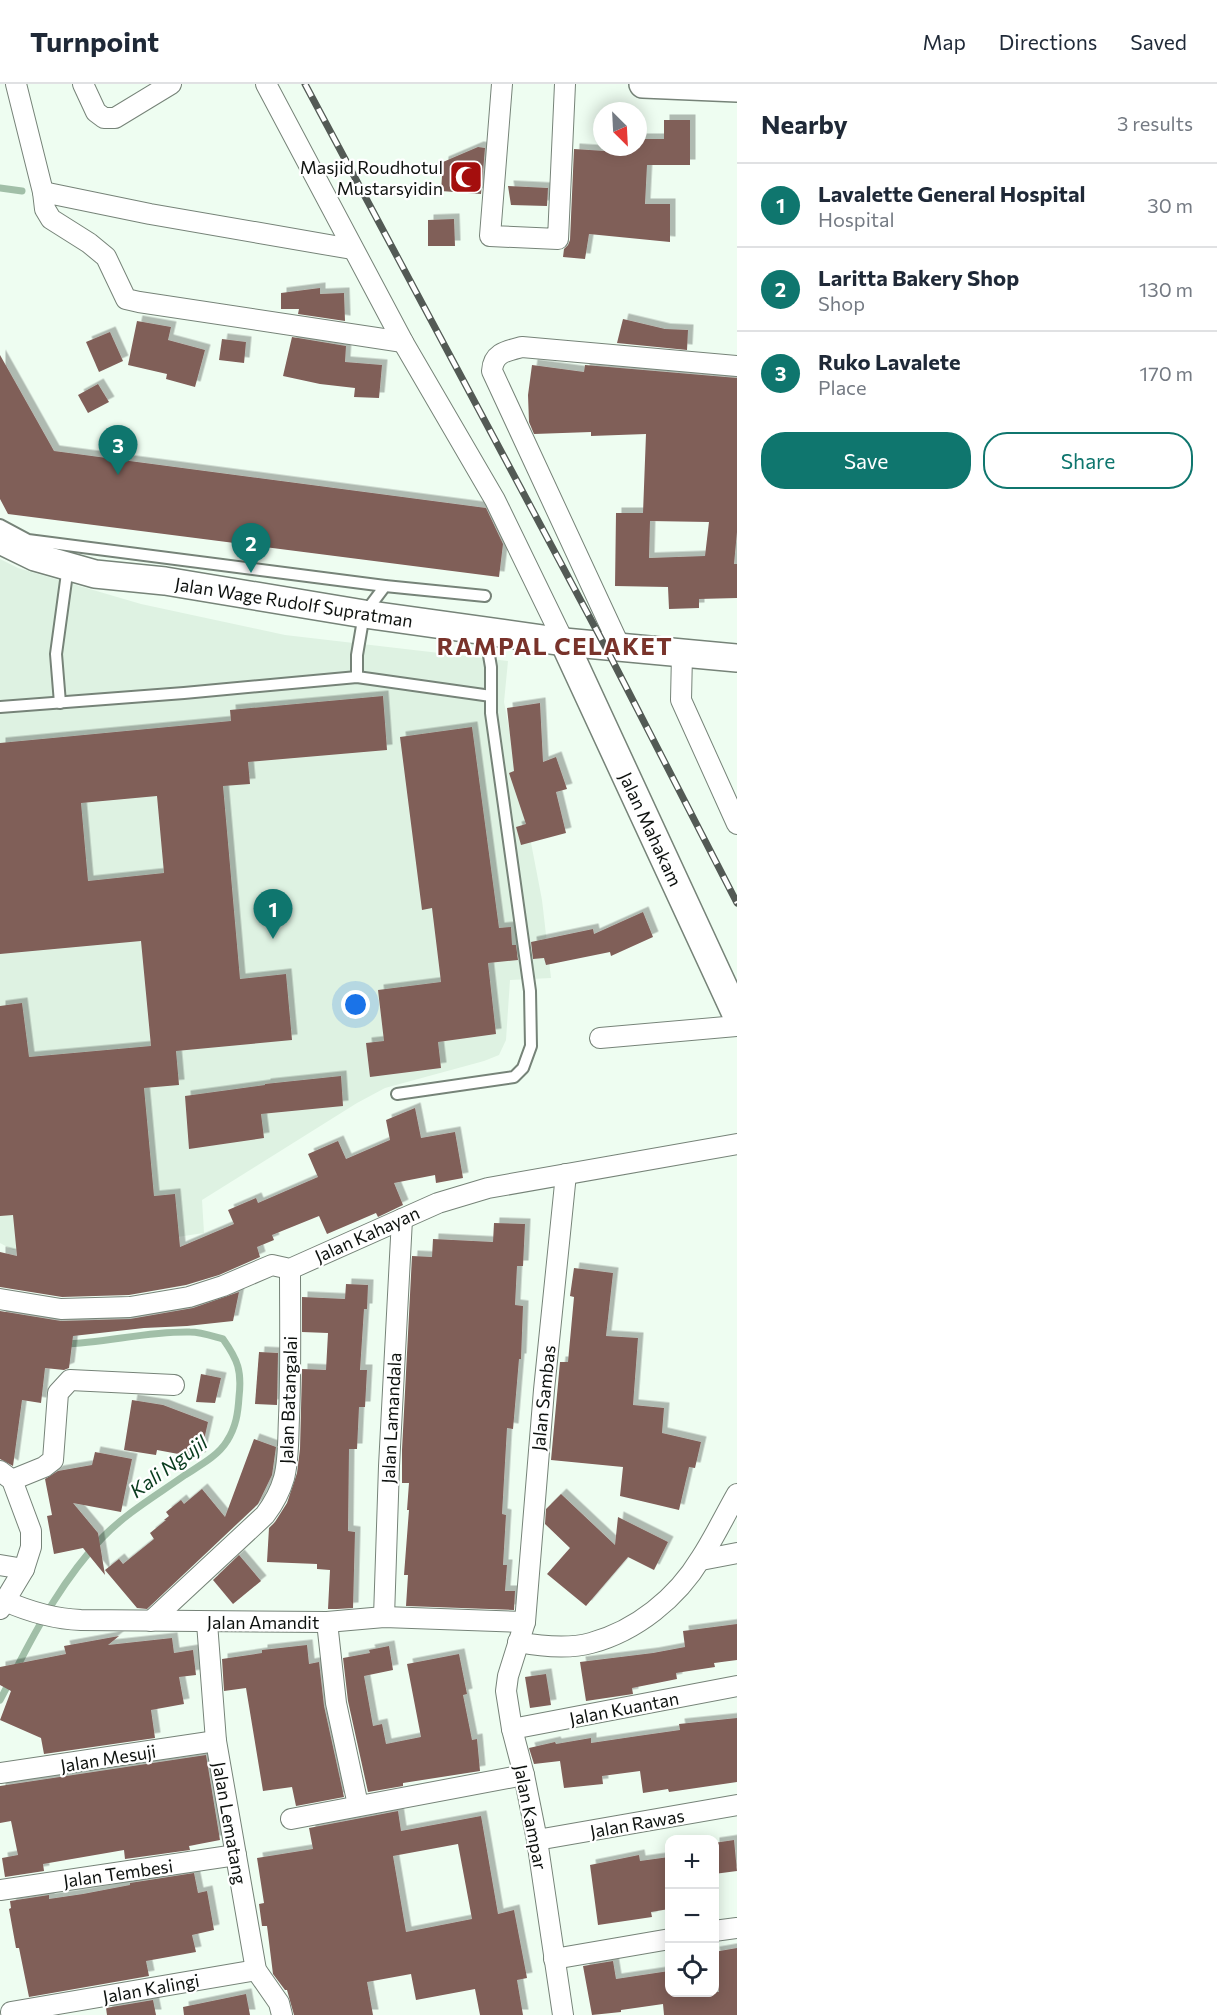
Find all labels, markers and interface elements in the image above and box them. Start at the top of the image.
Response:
text: Turnpoint [30,24,159,58]
text: Map [923,29,966,54]
text: Directions [999,29,1097,54]
text: Saved [1130,29,1187,54]
north arrow [593,102,647,156]
text: Nearby [761,108,848,139]
text: 3 results [1117,111,1193,135]
place label: Masjid Roudhotul Mustarsyidin [300,156,443,199]
mosque icon: Masjid Roudhotul Mustarsyidin [448,159,484,195]
text: Lavalette General Hospital [818,180,1085,207]
text: 1 [776,193,785,217]
text: 30 m [1147,193,1193,217]
text: Hospital [818,207,895,231]
text: Laritta Bakery Shop [818,264,1019,291]
text: 2 [775,277,786,301]
text: 130 m [1139,277,1193,301]
text: Shop [818,291,865,315]
text: Ruko Lavalete [818,348,961,375]
text: 3 [775,361,786,385]
text: 170 m [1140,361,1193,385]
text: Place [818,375,867,399]
pin: 3 [98,426,138,475]
button: Save [761,432,971,489]
button: Share [983,432,1193,489]
pin: 2 [232,524,270,573]
street label: Jalan Wage Rudolf Supratman [173,572,415,632]
district label: RAMPAL CELAKET [437,631,673,660]
street label: Jalan Mahakam [615,768,687,890]
pin: 1 [254,890,292,939]
your location [341,990,370,1019]
street label: Jalan Kahayan [311,1201,423,1267]
street label: Jalan Batangalai [275,1336,301,1464]
street label: Jalan Sambas [527,1344,559,1452]
street label: Jalan Lamandala [377,1352,405,1484]
water label: Kali Ngujil [124,1429,212,1502]
street label: Jalan Amandit [207,1611,319,1633]
street label: Jalan Kuantan [567,1687,681,1729]
street label: Jalan Mesuji [59,1740,157,1776]
street label: Jalan Lematang [208,1760,252,1886]
street label: Jalan Kampar [510,1762,552,1872]
street label: Jalan Rawas [588,1804,686,1842]
map controls [665,1835,719,1997]
button: + [665,1835,719,1889]
street label: Jalan Tembesi [62,1854,174,1892]
button: − [665,1889,719,1943]
button: locate [665,1943,719,1997]
street label: Jalan Kalingi [101,1969,201,2007]

